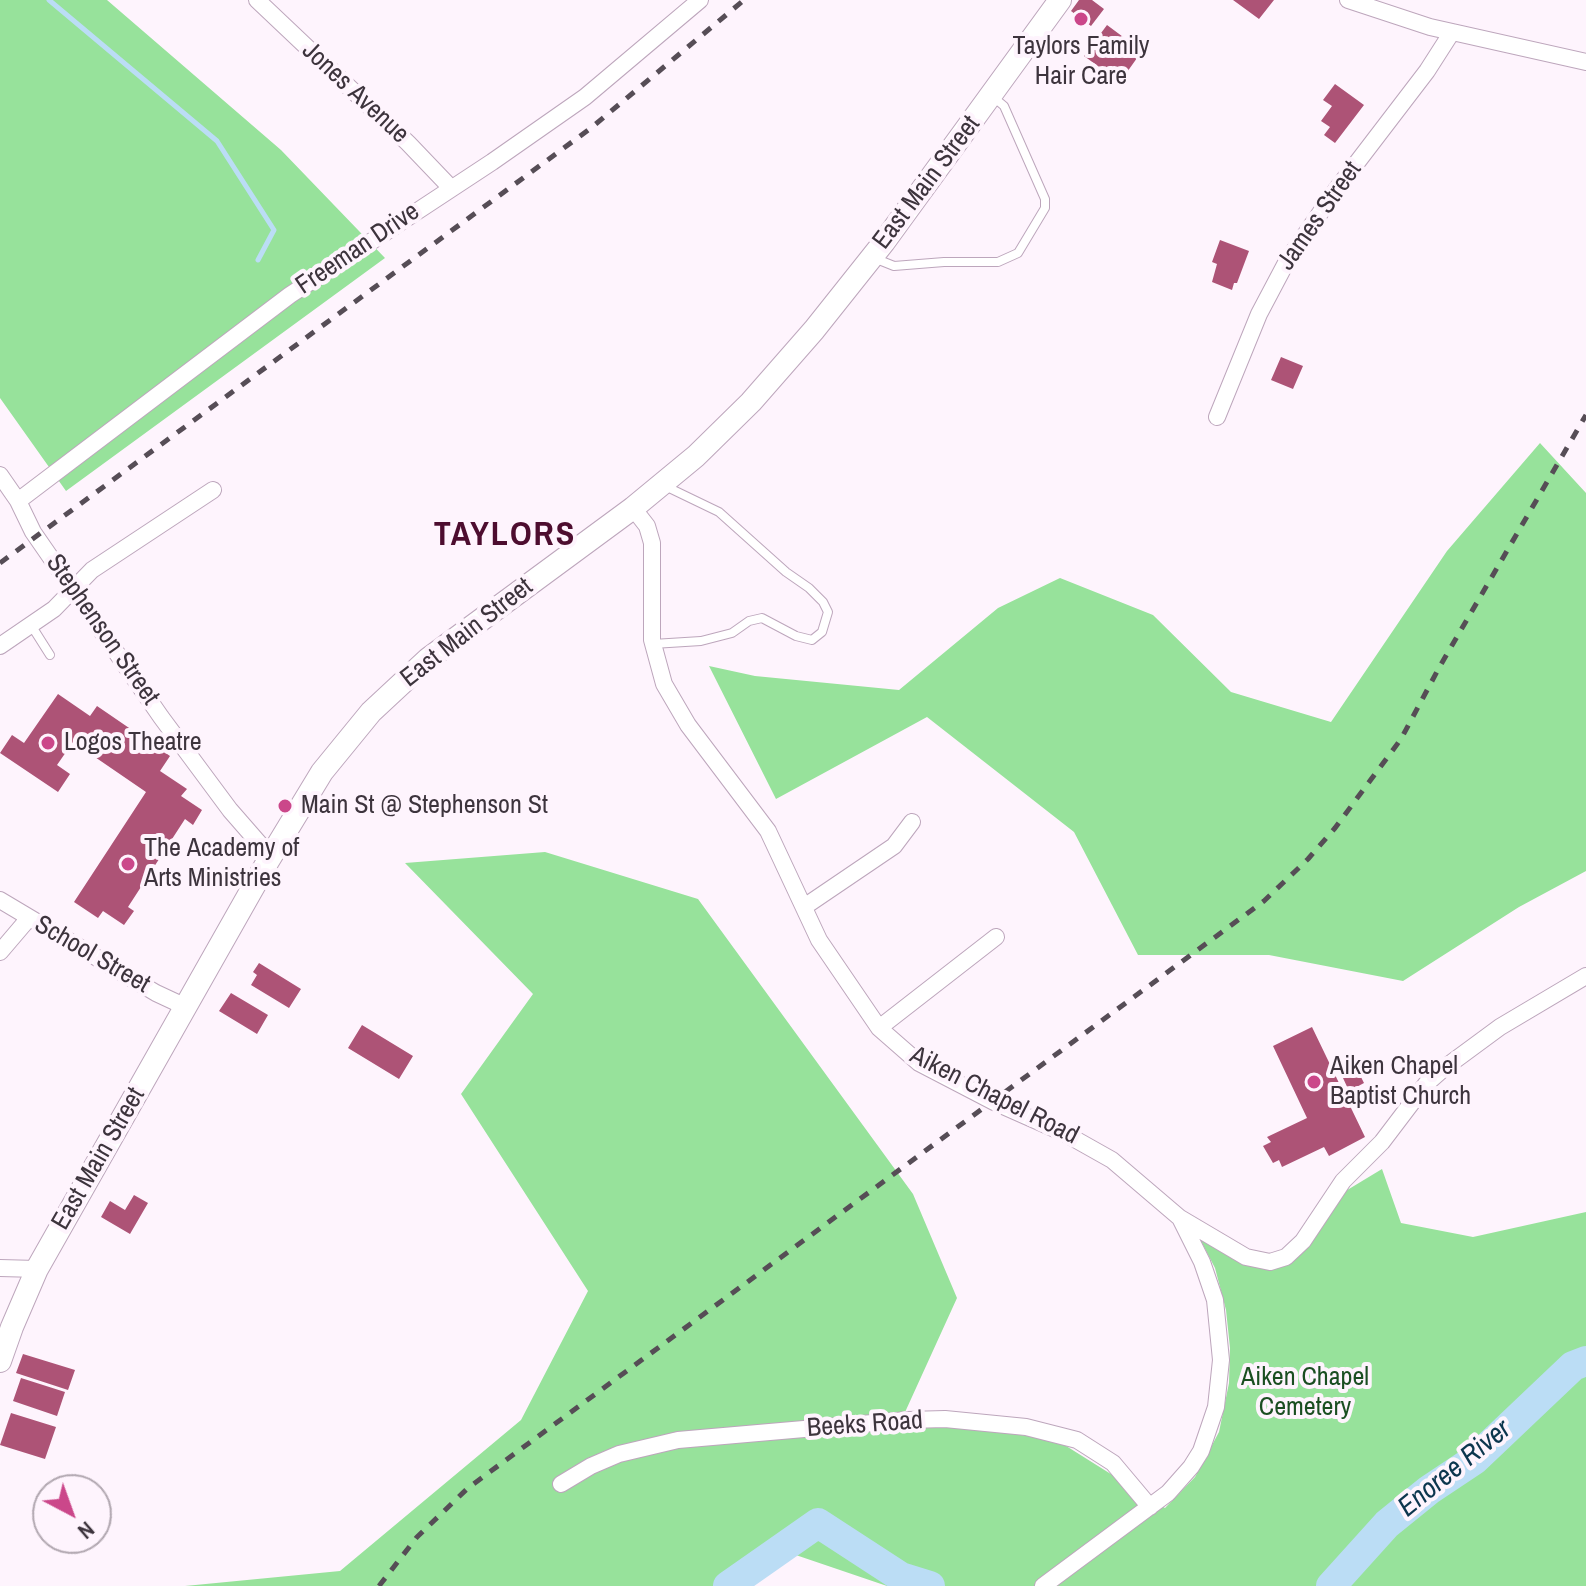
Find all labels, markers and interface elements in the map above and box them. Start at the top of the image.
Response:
marker: Taylors Family Hair Care [1072,10,1090,28]
place label: Taylors Family Hair Care [1013,31,1149,92]
street label: Jones Avenue [295,36,415,150]
street label: East Main Street [867,110,987,256]
street label: James Street [1271,156,1369,276]
street label: Freeman Drive [290,196,426,302]
district label: TAYLORS [434,516,576,556]
street label: Stephenson Street [39,549,165,711]
street label: East Main Street [395,572,539,694]
place label: Logos Theatre [64,727,201,759]
marker: Logos Theatre [39,734,57,752]
place label: Main St @ Stephenson St [301,790,548,822]
marker: Main St @ Stephenson St [276,797,294,815]
place label: The Academy of Arts Ministries [144,833,299,894]
marker: The Academy of Arts Ministries [119,855,137,873]
street label: School Street [29,909,155,1001]
street label: Aiken Chapel Road [905,1040,1083,1152]
place label: Aiken Chapel Baptist Church [1330,1051,1471,1112]
marker: Aiken Chapel Baptist Church [1305,1073,1323,1091]
street label: East Main Street [46,1082,152,1236]
park label: Aiken Chapel Cemetery [1241,1362,1369,1424]
street label: Beeks Road [806,1405,924,1445]
water label: Enoree River [1392,1413,1518,1525]
north arrow [32,1474,112,1554]
text: N [72,1515,101,1546]

